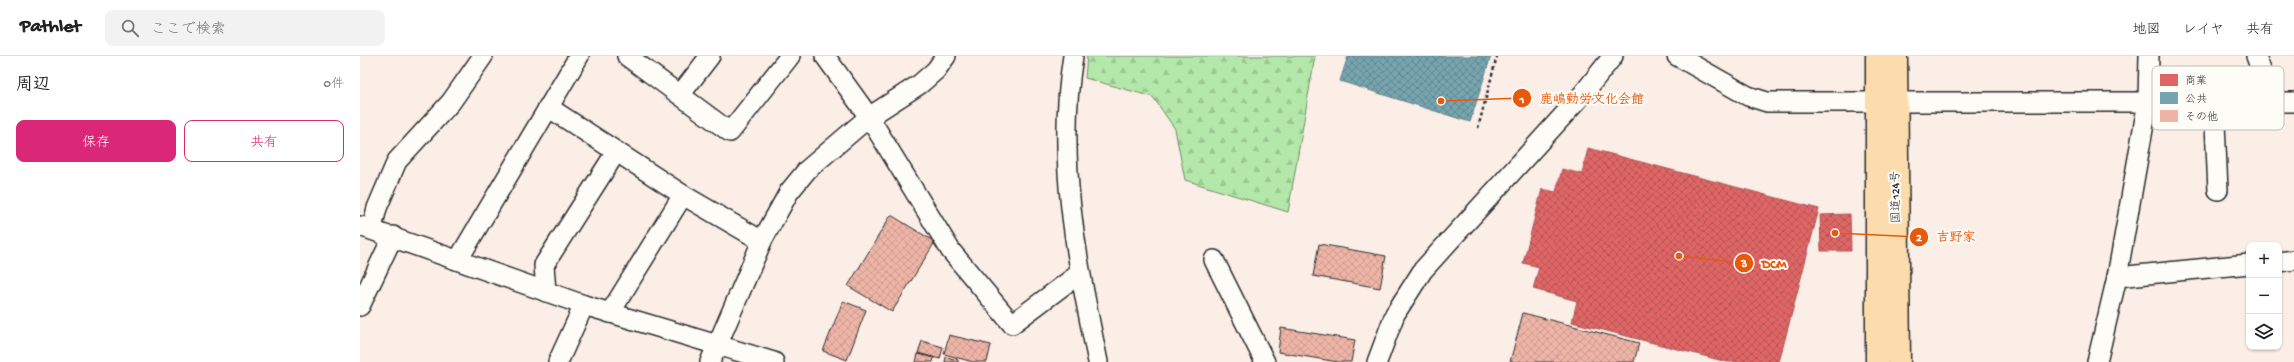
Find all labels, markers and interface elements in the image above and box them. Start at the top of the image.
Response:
search box [105,10,385,46]
text: Pathlet [20,16,81,39]
icon: search [119,17,141,39]
text: ここで検索 [151,21,226,39]
text: 地図 [2133,22,2161,39]
text: レイヤ [2183,22,2224,39]
text: 共有 [2246,22,2274,39]
legend [2152,66,2284,130]
text: 商業 [2185,75,2207,88]
text: 周辺 [16,76,50,96]
text: 0件 [324,77,344,92]
callout: 鹿嶋勤労文化会館 [1512,86,1652,111]
text: 鹿嶋勤労文化会館 [1540,92,1644,108]
text: 公共 [2185,93,2207,106]
text: 1 [1519,94,1525,108]
text: その他 [2185,111,2218,124]
button: 保存 [16,120,176,162]
button: 共有 [184,120,344,162]
street label: 国道124号 [1889,171,1904,223]
callout: 吉野家 [1909,224,1984,249]
text: 吉野家 [1936,230,1976,246]
text: 2 [1916,232,1922,246]
map controls [2246,242,2282,350]
button: + [2246,242,2282,278]
callout: DCM [1734,251,1794,276]
text: 3 [1740,258,1747,272]
text: DCM [1761,258,1787,273]
button: − [2246,278,2282,314]
button: layers [2246,314,2282,350]

